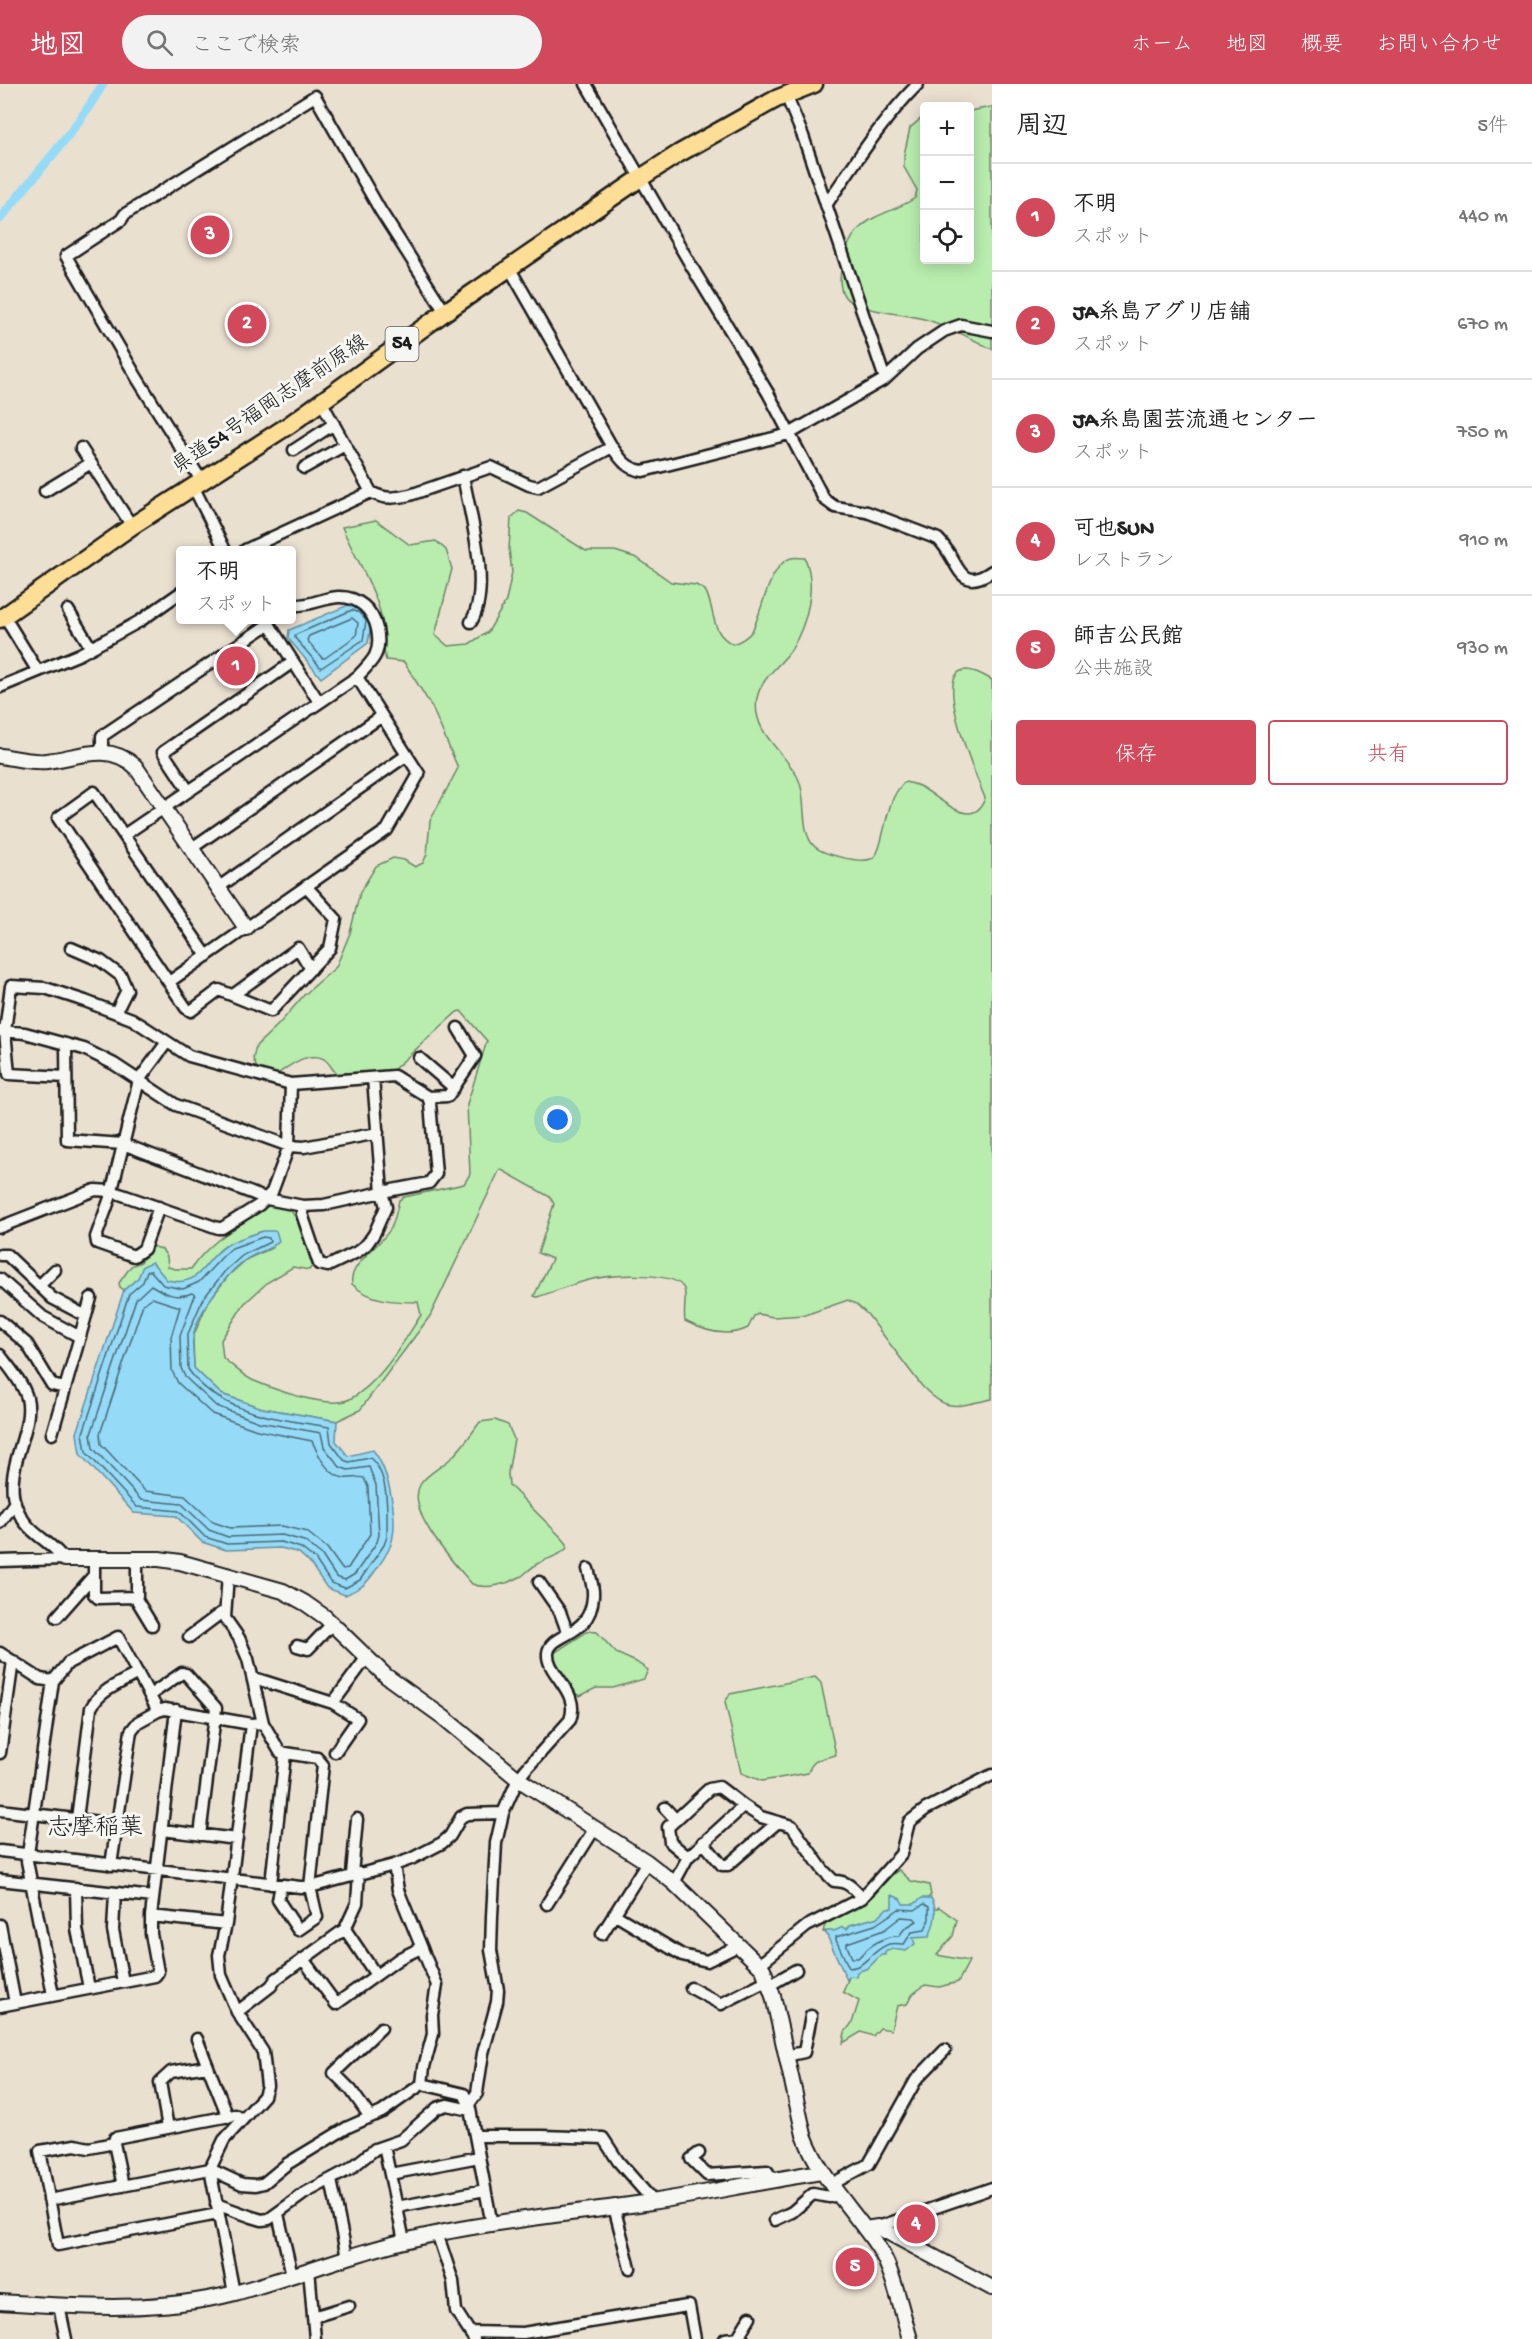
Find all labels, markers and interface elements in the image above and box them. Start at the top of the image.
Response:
search box [122,15,542,69]
icon: search [143,26,176,59]
text: 地図 [30,31,86,64]
text: ここで検索 [191,34,301,60]
text: ホーム [1131,34,1193,59]
text: 地図 [1226,34,1268,59]
text: 概要 [1301,34,1343,59]
text: お問い合わせ [1376,34,1502,59]
map controls [920,102,974,264]
button: + [920,102,974,156]
text: 周辺 [1016,113,1068,144]
text: 5件 [1477,116,1508,139]
button: − [920,156,974,210]
text: 不明 [1073,193,1117,219]
text: 1 [1031,206,1040,229]
text: 440 m [1459,206,1508,229]
button: locate [920,210,974,264]
pin: 3 [190,212,230,258]
text: スポット [1073,227,1153,250]
text: JA糸島アグリ店舗 [1073,301,1251,327]
pin: 2 [228,302,266,346]
text: 2 [1031,314,1040,337]
text: 670 m [1457,314,1508,337]
road number: 54 [386,327,418,361]
street label: 県道54号福岡志摩前原線 [167,329,374,481]
text: スポット [1073,335,1153,358]
text: JA糸島園芸流通センター [1073,409,1318,435]
text: 3 [1030,422,1041,445]
text: 750 m [1457,422,1508,445]
text: スポット [1073,443,1153,466]
text: 可也SUN [1073,517,1154,543]
text: 4 [1031,530,1040,553]
text: 910 m [1460,530,1508,553]
popup [176,546,296,624]
text: レストラン [1073,551,1175,574]
text: 不明 [196,561,240,587]
text: スポット [196,595,276,618]
text: 師吉公民館 [1073,625,1183,651]
text: 5 [1030,638,1041,661]
text: 930 m [1457,638,1508,661]
pin: 1 [216,644,256,688]
text: 公共施設 [1073,659,1153,682]
button: 保存 [1016,720,1256,785]
button: 共有 [1268,720,1508,785]
your location [543,1105,572,1134]
district label: 志摩稲葉 [47,1814,143,1844]
pin: 4 [896,2202,936,2246]
pin: 5 [836,2244,874,2290]

